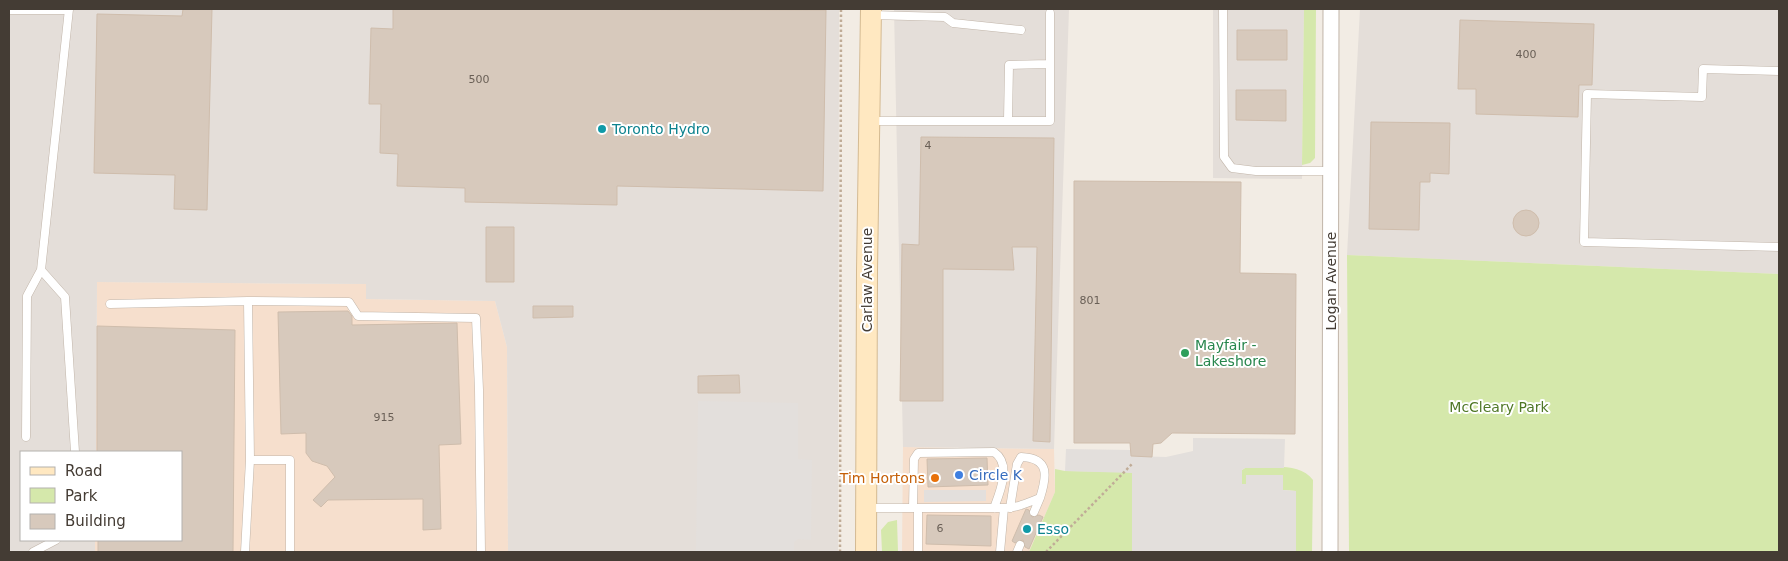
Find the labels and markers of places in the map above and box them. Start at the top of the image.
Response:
place label: Toronto Hydro [611,121,710,137]
marker: Toronto Hydro [596,123,608,135]
place label: Mayfair - Lakeshore [1195,337,1266,369]
marker: Mayfair - Lakeshore [1179,347,1191,359]
place label: Circle K [969,467,1023,483]
marker: Circle K [953,469,965,481]
place label: Tim Hortons [839,470,925,486]
marker: Tim Hortons [929,472,941,484]
place label: Esso [1037,521,1069,537]
marker: Esso [1021,523,1033,535]

